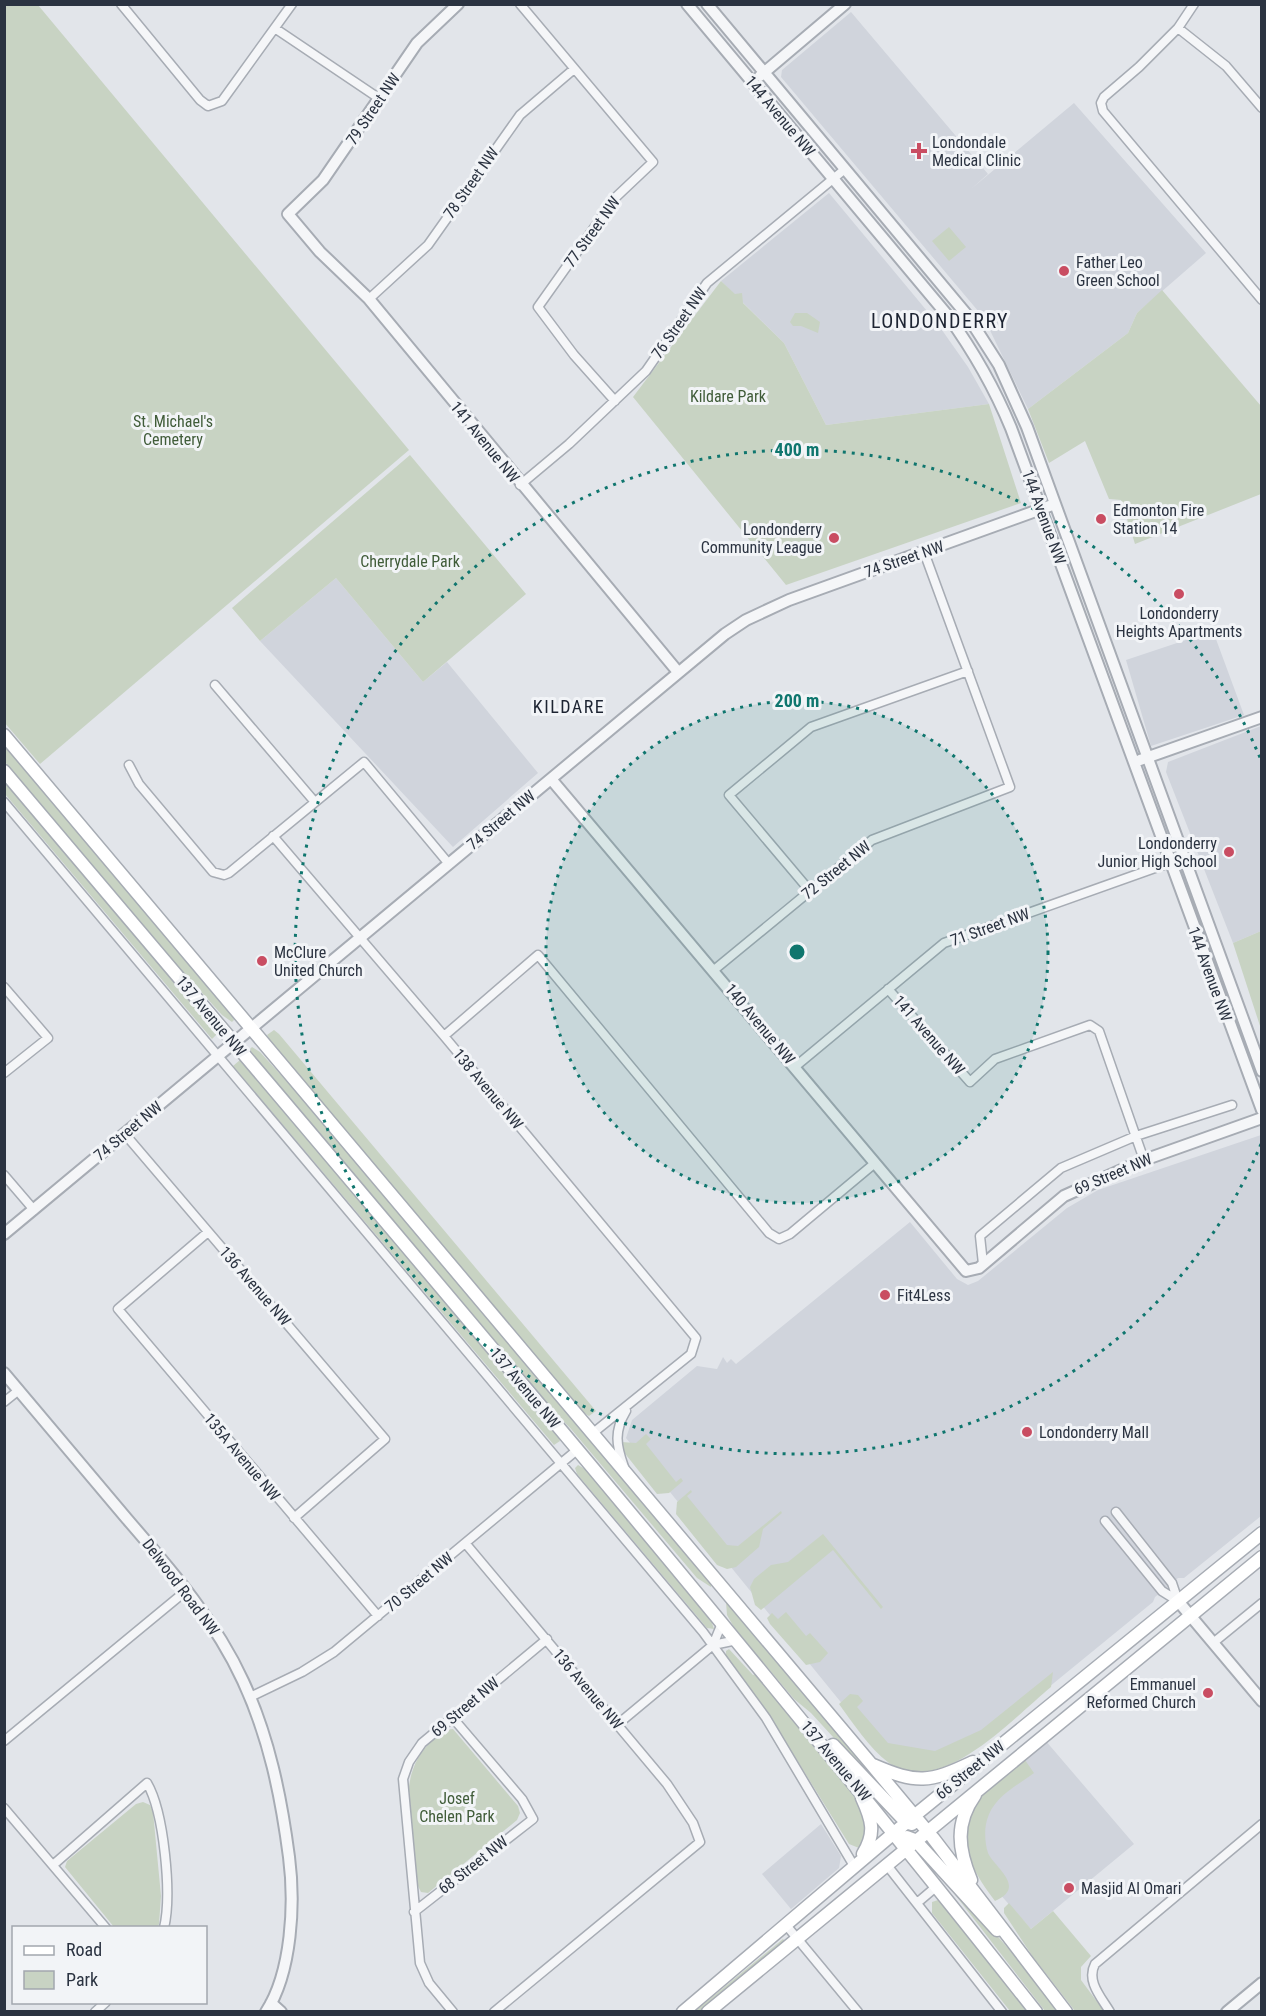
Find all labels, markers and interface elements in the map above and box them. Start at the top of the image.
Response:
street label: 79 Street NW [342,69,404,149]
street label: 144 Avenue NW [741,72,819,160]
place label: Londondale Medical Clinic [932,133,1021,170]
marker: Londondale Medical Clinic [910,142,928,160]
street label: 78 Street NW [439,144,503,222]
street label: 77 Street NW [560,193,624,271]
place label: Father Leo Green School [1076,253,1160,290]
marker: Father Leo Green School [1057,264,1071,278]
street label: 76 Street NW [647,284,711,362]
district label: LONDONDERRY [871,309,1009,333]
park label: Kildare Park [690,387,767,406]
street label: 141 Avenue NW [446,397,524,487]
park label: St. Michael's Cemetery [133,412,213,449]
text: 400 m [775,439,819,460]
street label: 144 Avenue NW [1018,467,1070,567]
place label: Edmonton Fire Station 14 [1113,501,1204,538]
marker: Edmonton Fire Station 14 [1094,512,1108,526]
place label: Londonderry Community League [701,520,822,557]
marker: Londonderry Community League [827,531,841,545]
street label: 74 Street NW [862,537,946,581]
park label: Cherrydale Park [360,552,461,571]
marker: Londonderry Heights Apartments [1172,587,1186,601]
place label: Londonderry Heights Apartments [1116,604,1242,641]
text: 200 m [775,690,819,711]
district label: KILDARE [533,696,605,717]
street label: 74 Street NW [463,786,539,854]
place label: Londonderry Junior High School [1098,834,1217,871]
street label: 72 Street NW [798,837,874,903]
marker: Londonderry Junior High School [1222,845,1236,859]
street label: 71 Street NW [948,904,1032,950]
street label: 144 Avenue NW [1184,924,1236,1024]
centre of rings [787,942,807,962]
place label: McClure United Church [274,943,363,980]
marker: McClure United Church [255,954,269,968]
street label: 137 Avenue NW [172,972,250,1060]
street label: 140 Avenue NW [721,980,799,1068]
street label: 141 Avenue NW [889,991,969,1079]
street label: 138 Avenue NW [449,1045,527,1133]
street label: 74 Street NW [90,1097,166,1165]
street label: 69 Street NW [1071,1149,1155,1199]
street label: 136 Avenue NW [215,1242,295,1330]
place label: Fit4Less [897,1286,951,1305]
marker: Fit4Less [878,1288,892,1302]
street label: 137 Avenue NW [486,1344,564,1432]
street label: 135A Avenue NW [200,1409,284,1505]
place label: Londonderry Mall [1039,1423,1149,1442]
marker: Londonderry Mall [1020,1425,1034,1439]
street label: Delwood Road NW [138,1535,224,1639]
street label: 70 Street NW [381,1548,457,1616]
street label: 136 Avenue NW [549,1645,627,1733]
street label: 69 Street NW [427,1673,503,1741]
place label: Emmanuel Reformed Church [1087,1675,1196,1712]
marker: Emmanuel Reformed Church [1201,1686,1215,1700]
street label: 137 Avenue NW [797,1717,875,1805]
street label: 66 Street NW [932,1737,1008,1803]
park label: Josef Chelen Park [419,1789,496,1826]
street label: 68 Street NW [435,1832,511,1898]
place label: Masjid Al Omari [1081,1879,1181,1898]
marker: Masjid Al Omari [1062,1881,1076,1895]
legend [12,1926,207,2004]
text: Road [66,1939,102,1960]
text: Park [66,1969,98,1990]

